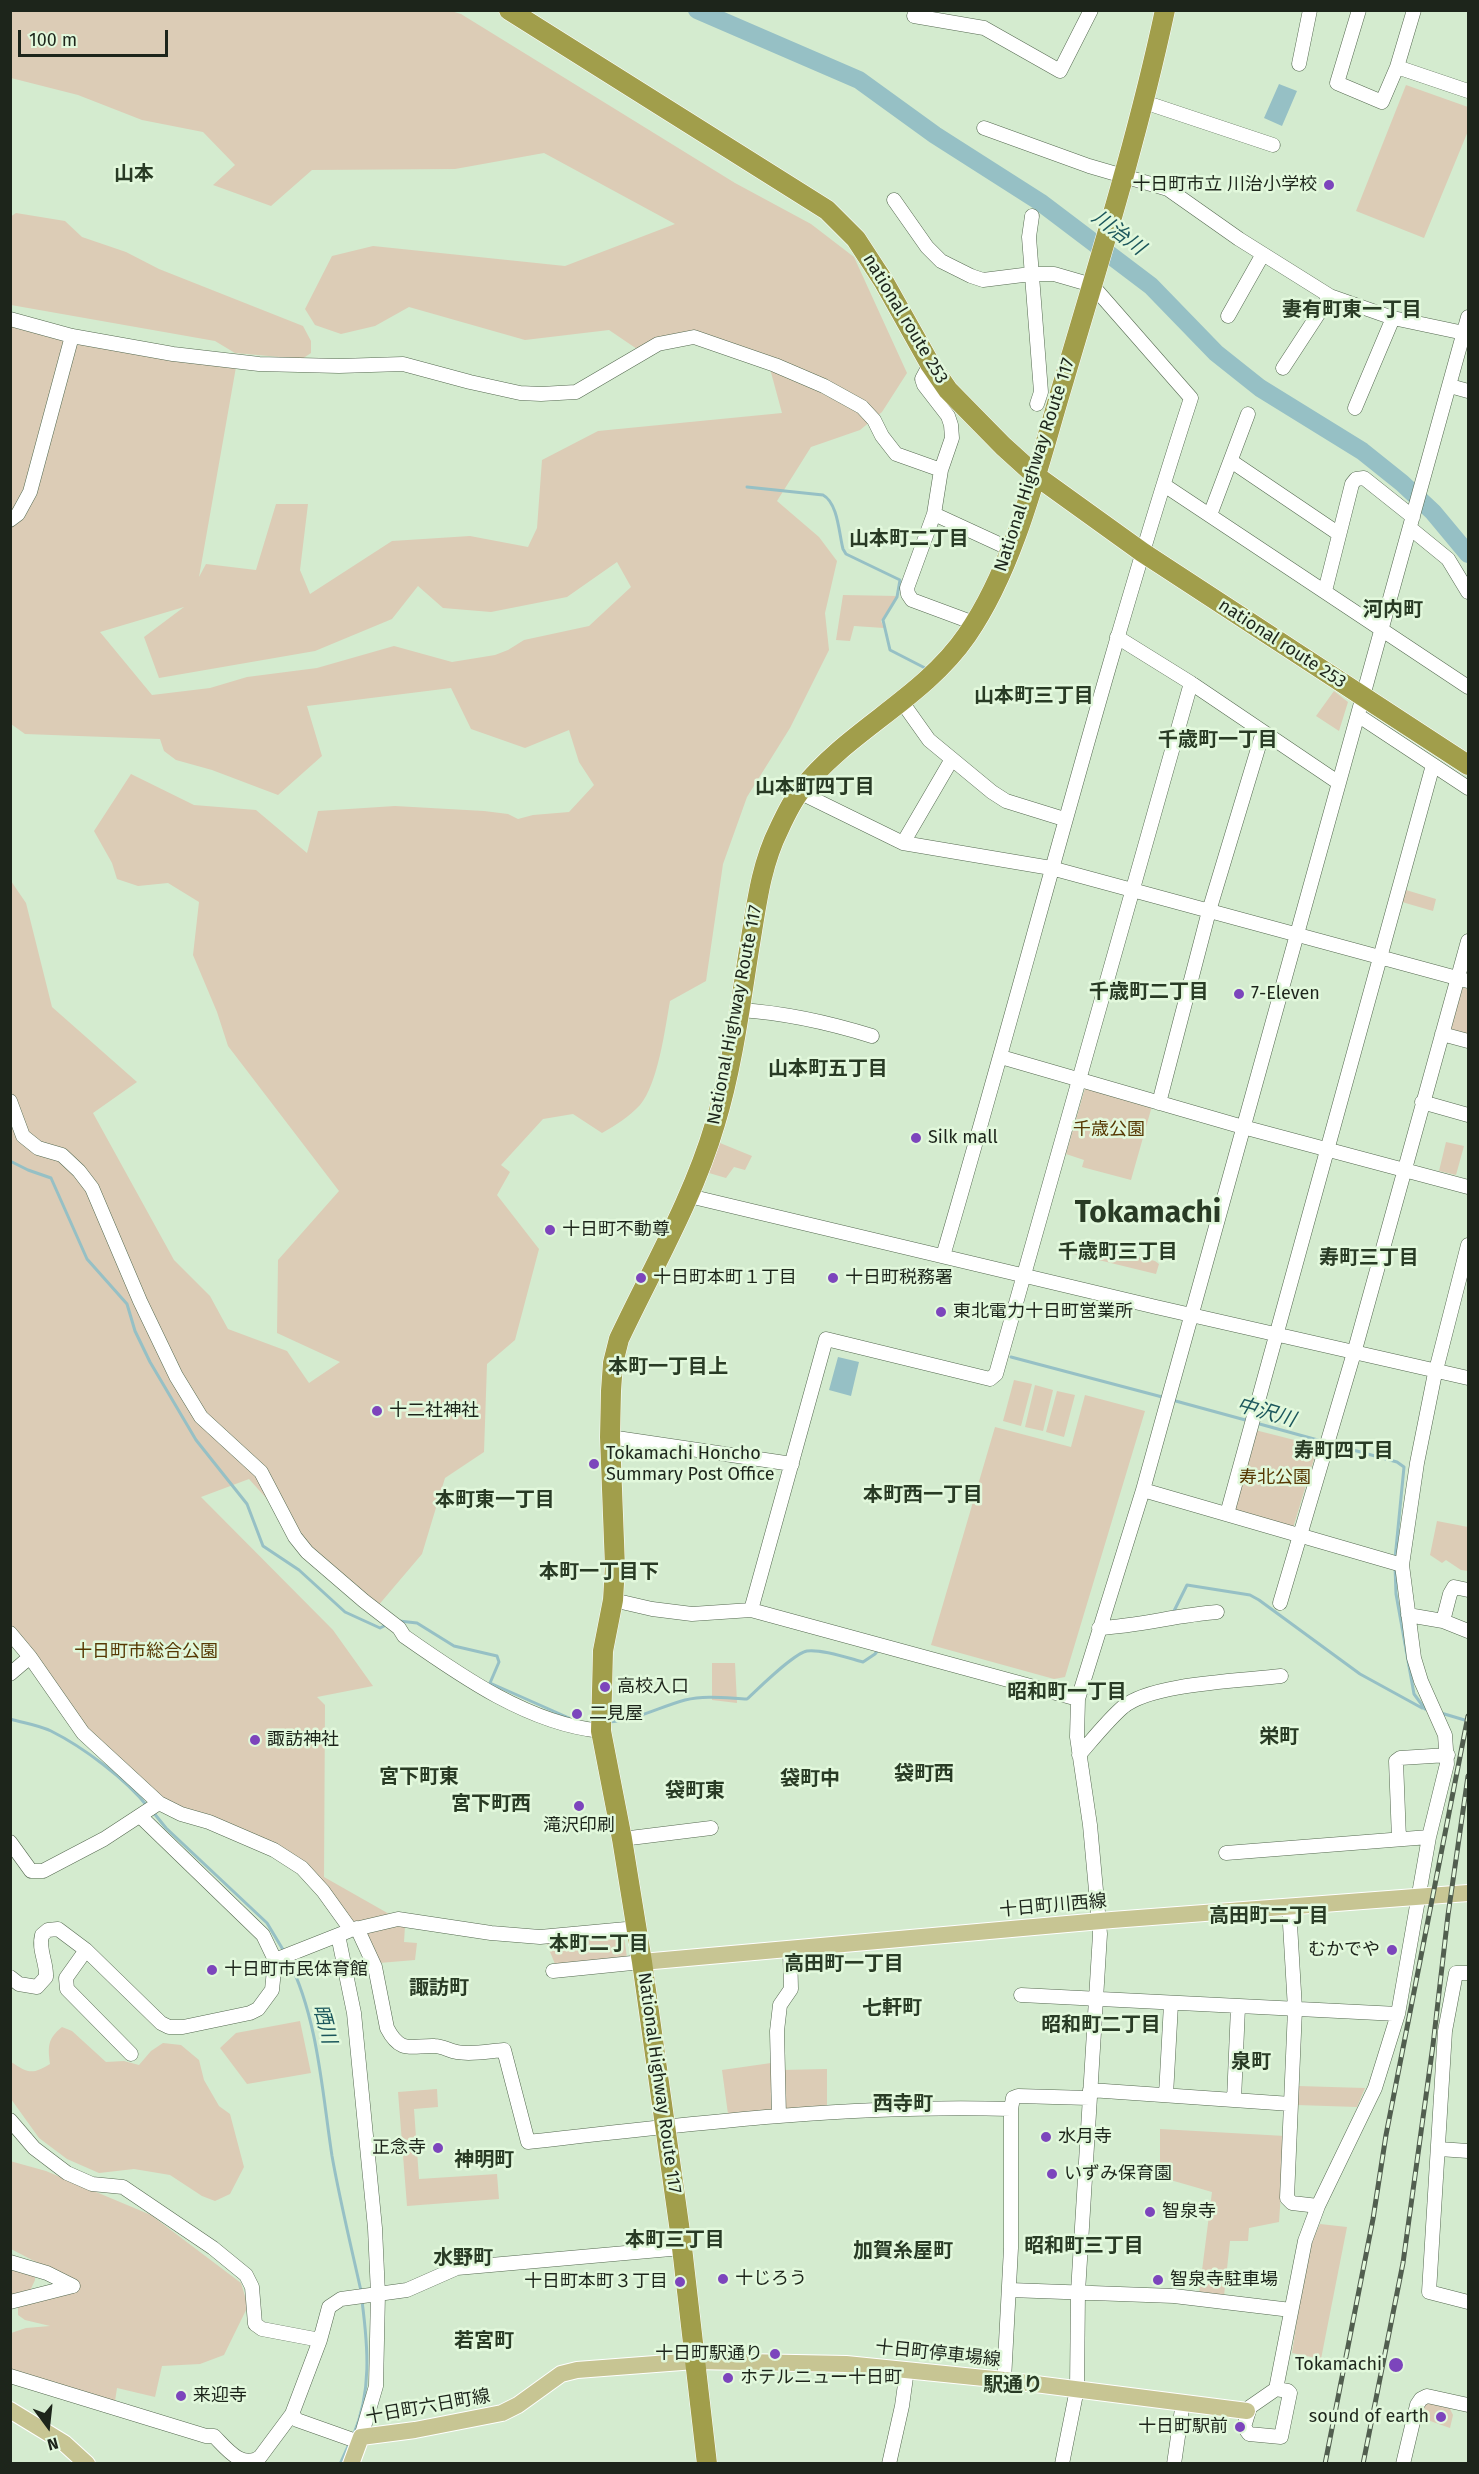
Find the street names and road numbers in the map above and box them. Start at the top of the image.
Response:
street label: national route 253 [858,250,952,388]
street label: National Highway Route 117 [990,356,1080,574]
street label: national route 253 [1214,595,1350,693]
street label: National Highway Route 117 [703,903,767,1127]
street label: 十日町川西線 [998,1891,1108,1921]
street label: National Highway Route 117 [633,1971,685,2195]
street label: 十日町停車場線 [874,2337,1002,2371]
street label: 十日町六日町線 [364,2385,492,2429]

